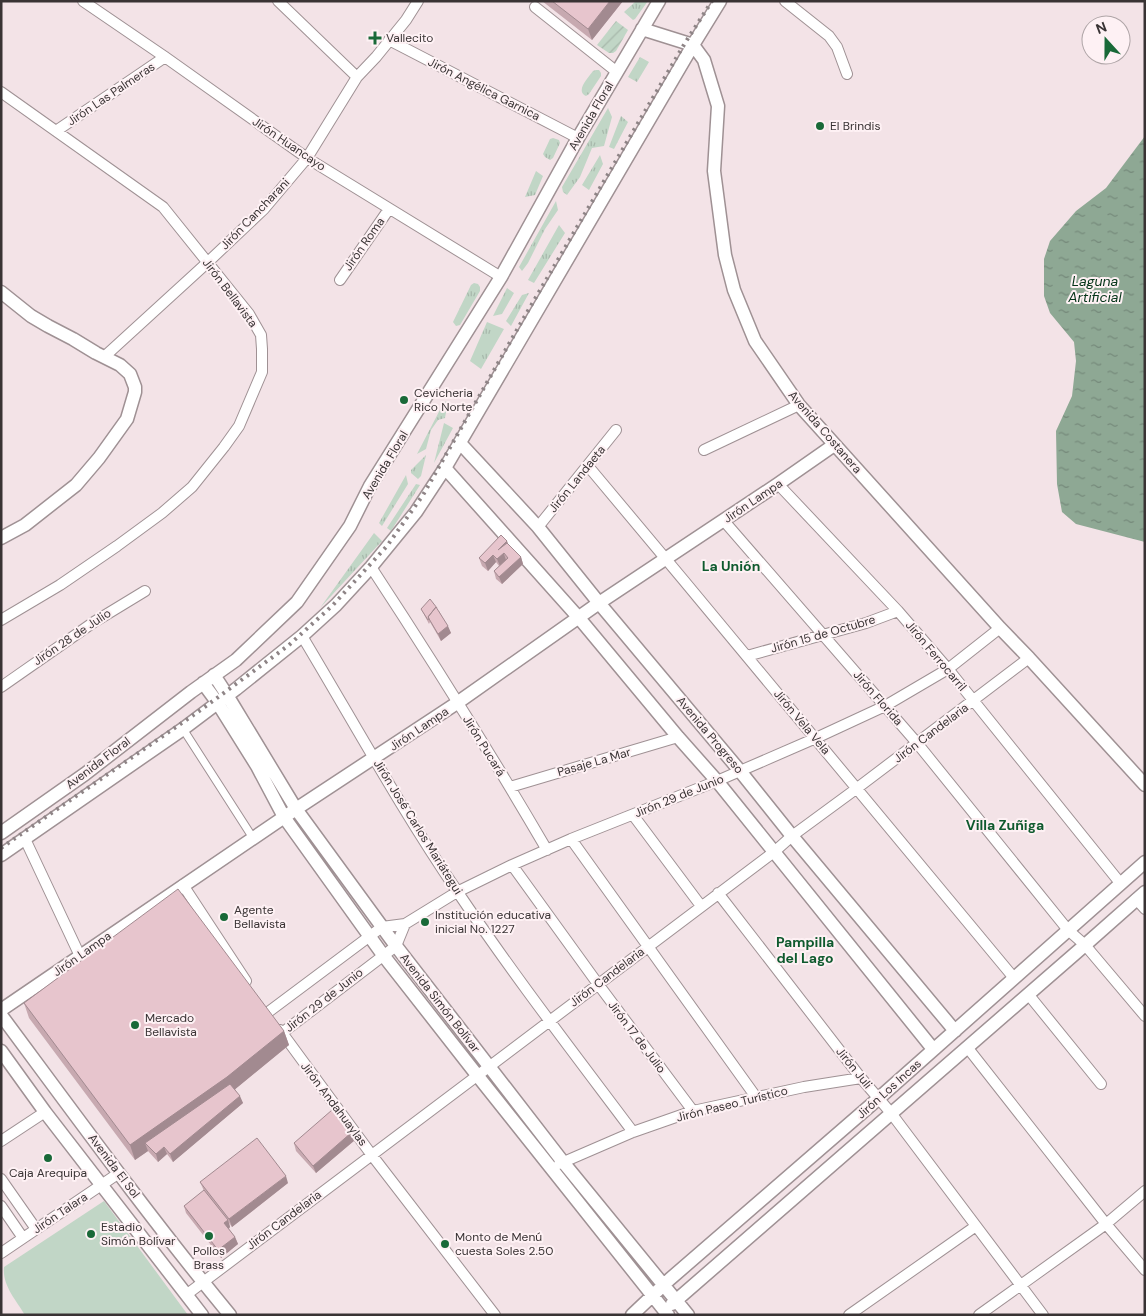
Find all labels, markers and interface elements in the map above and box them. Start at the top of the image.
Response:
north arrow [1081,15,1131,65]
text: N [1093,18,1109,38]
place label: Vallecito [386,30,433,46]
marker: Vallecito [368,31,382,45]
street label: Jirón Angélica Garnica [425,54,543,124]
street label: Jirón Las Palmeras [64,59,158,129]
street label: Avenida Floral [565,79,617,153]
street label: Jirón Huancayo [249,114,329,174]
place label: El Brindis [830,118,881,134]
marker: El Brindis [814,120,826,132]
street label: Jirón Cancharani [217,175,293,253]
street label: Jirón Roma [340,214,388,274]
street label: Jirón Bellavista [199,255,261,331]
water label: Laguna Artificial [1067,272,1123,306]
place label: Cevicheria Rico Norte [414,385,473,415]
street label: Avenida Costanera [785,387,865,477]
marker: Cevicheria Rico Norte [398,394,410,406]
street label: Avenida Floral [358,428,412,502]
street label: Jirón Landaeta [545,442,609,516]
street label: Jirón Lampa [720,475,786,527]
district label: La Unión [702,557,760,575]
street label: Jirón 28 de Julio [30,605,114,669]
street label: Jirón 15 de Octubre [769,611,877,657]
street label: Jirón Ferrocarril [902,618,970,694]
street label: Jirón Florida [850,667,906,729]
street label: Jirón Vela Vela [770,686,834,758]
street label: Avenida Progreso [673,693,747,777]
street label: Jirón Candelaria [890,700,972,766]
street label: Jirón Lampa [386,703,452,755]
street label: Jirón Pucará [459,713,509,779]
street label: Avenida Floral [62,733,134,793]
street label: Pasaje La Mar [555,744,633,780]
street label: Jirón José Carlos Mariátegui [370,757,466,898]
street label: Jirón 29 de Junio [632,771,726,821]
district label: Villa Zuñiga [966,816,1044,834]
place label: Agente Bellavista [234,902,286,932]
place label: Institución educativa inicial No. 1227 [435,907,551,937]
marker: Agente Bellavista [218,911,230,923]
marker: Institución educativa inicial No. 1227 [419,916,431,928]
street label: Jirón Lampa [50,928,114,980]
district label: Pampilla del Lago [776,933,834,967]
street label: Jirón Candelaria [566,944,648,1010]
street label: Avenida Simón Bolívar [396,950,484,1056]
street label: Jirón 29 de Junio [282,964,366,1036]
street label: Jirón 17 de Julio [605,998,669,1076]
place label: Mercado Bellavista [145,1010,197,1040]
marker: Mercado Bellavista [129,1019,141,1031]
street label: Jirón Juli [832,1044,876,1092]
street label: Jirón Los Incas [853,1056,925,1122]
street label: Jirón Andahuaylas [297,1059,371,1149]
street label: Jirón Paseo Turístico [675,1082,789,1126]
street label: Avenida El Sol [85,1131,143,1201]
marker: Caja Arequipa [42,1152,54,1164]
place label: Caja Arequipa [9,1165,87,1181]
street label: Jirón Candelaria [243,1187,325,1253]
street label: Jirón Talara [29,1189,91,1237]
place label: Estadio Simón Bolívar [101,1219,176,1249]
marker: Estadio Simón Bolívar [85,1228,97,1240]
place label: Monto de Menú cuesta Soles 2.50 [455,1229,553,1259]
marker: Pollos Brass [203,1230,215,1242]
marker: Monto de Menú cuesta Soles 2.50 [439,1238,451,1250]
place label: Pollos Brass [193,1243,225,1273]

